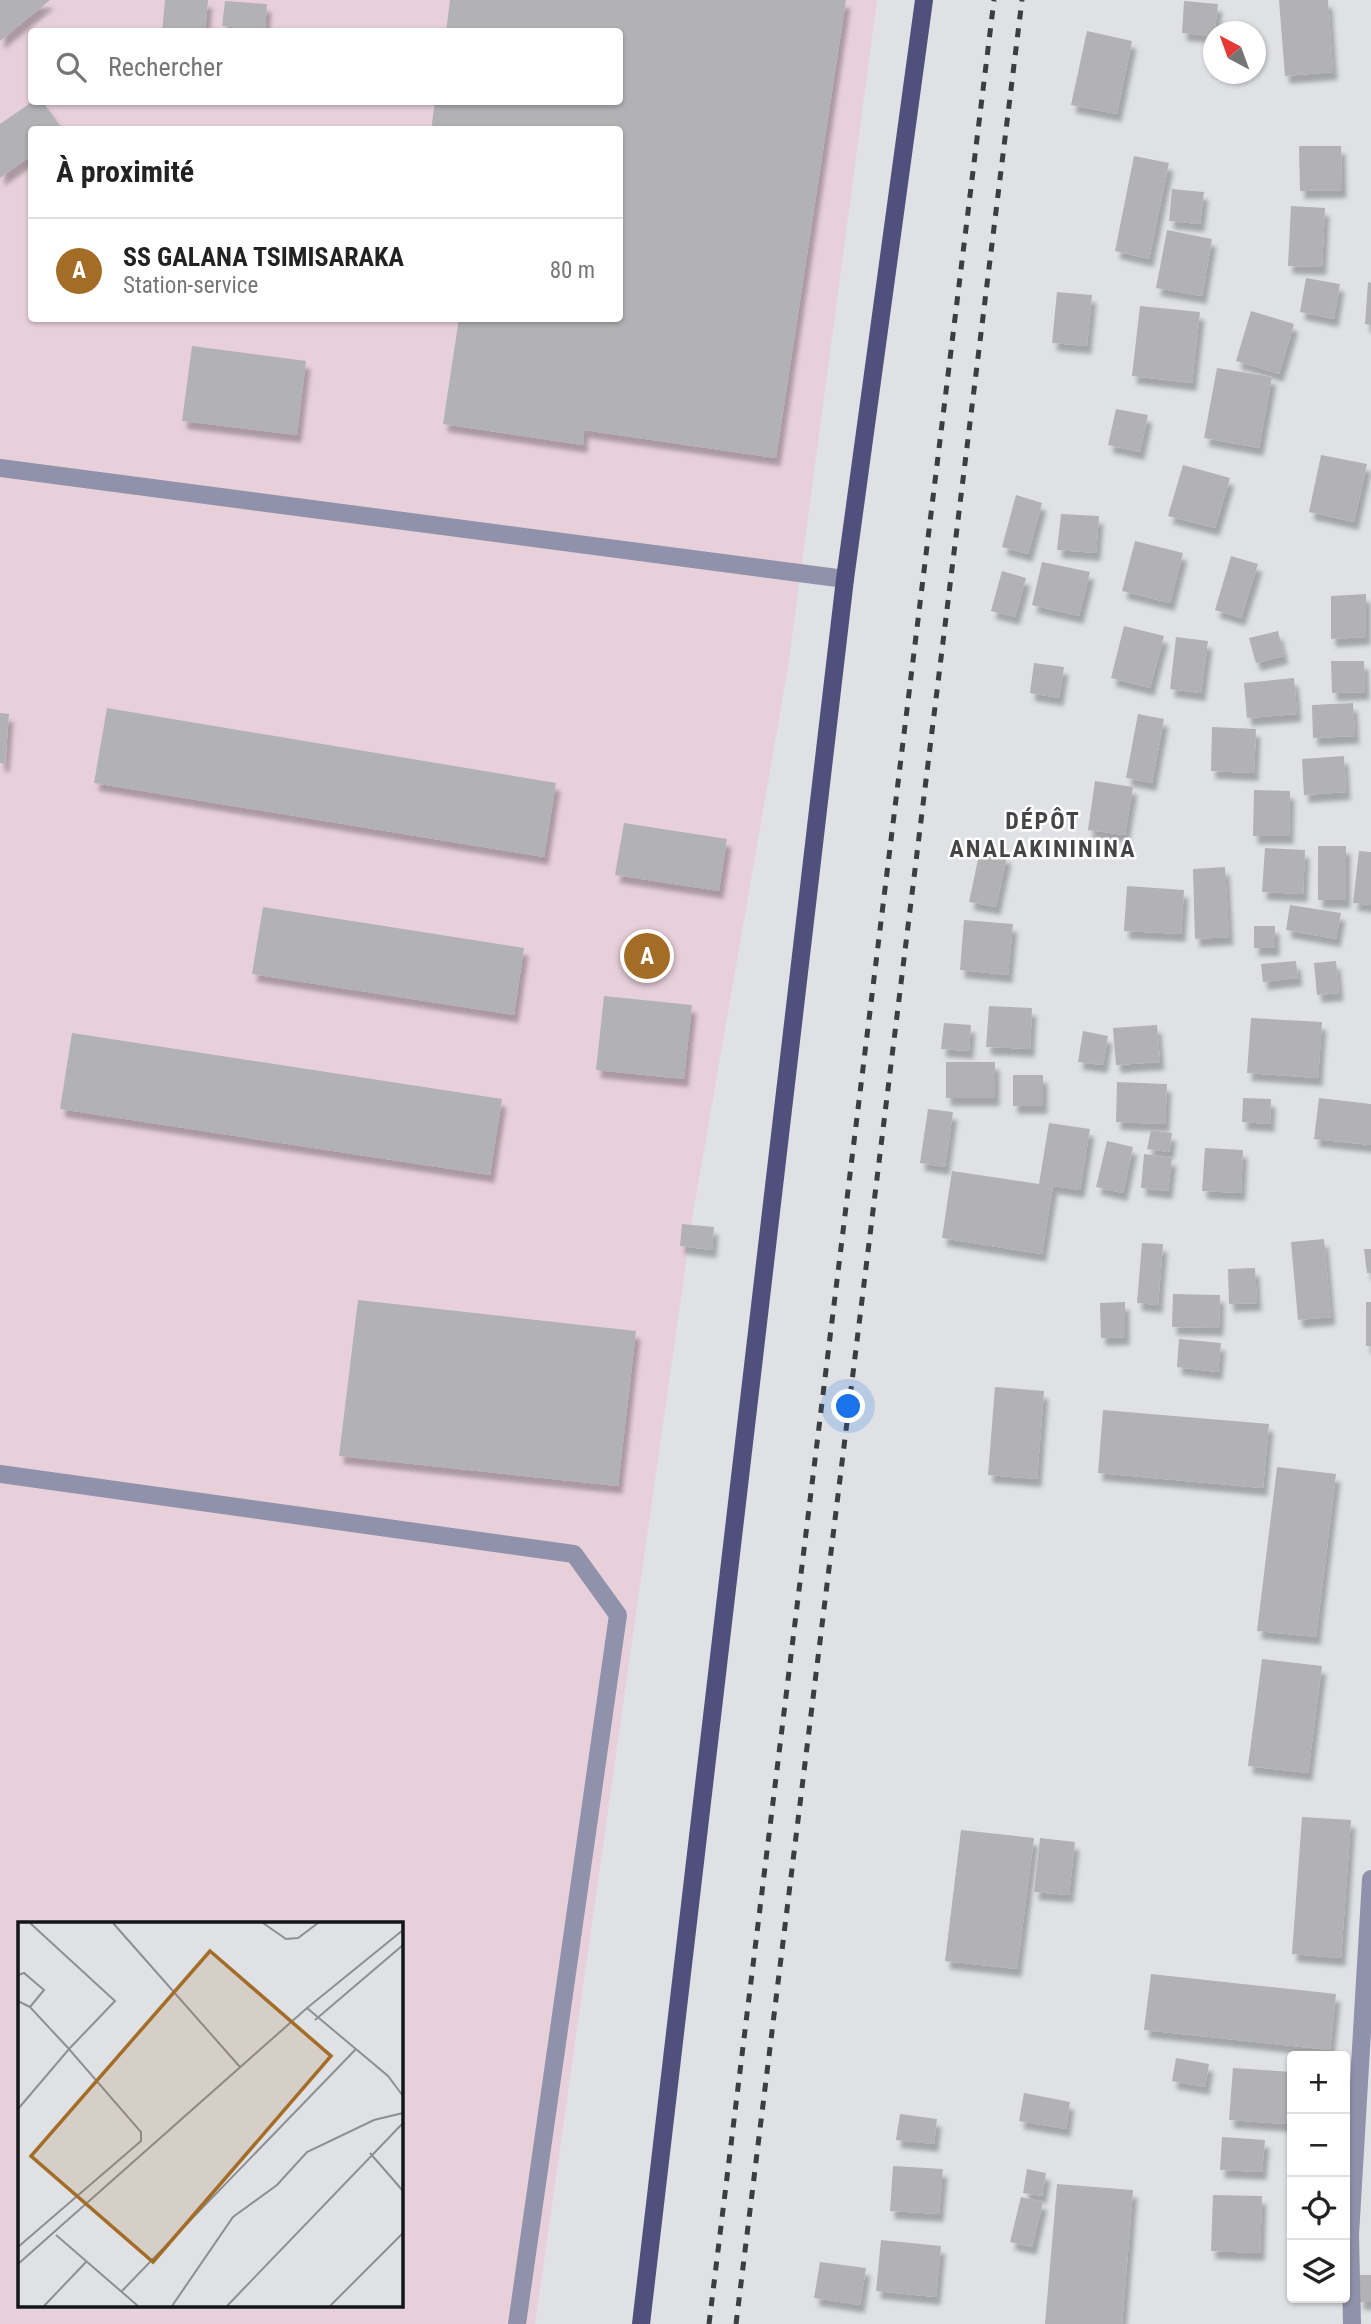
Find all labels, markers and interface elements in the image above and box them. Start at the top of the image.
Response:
north arrow [1203,21,1266,84]
search box [28,28,623,105]
icon: search [52,48,90,86]
text: Rechercher [108,52,223,82]
text: À proximité [56,154,194,189]
text: SS GALANA TSIMISARAKA [123,242,404,272]
text: A [72,257,86,284]
text: 80 m [550,257,595,284]
text: Station-service [123,272,258,299]
district label: DÉPÔT ANALAKINININA [950,807,1136,863]
pin: A [624,930,670,982]
your location [831,1389,865,1423]
inset map [18,1922,402,2306]
map controls [1287,2051,1350,2303]
button: + [1287,2051,1350,2114]
button: − [1287,2114,1350,2177]
button: locate [1287,2177,1350,2240]
button: layers [1287,2240,1350,2303]

